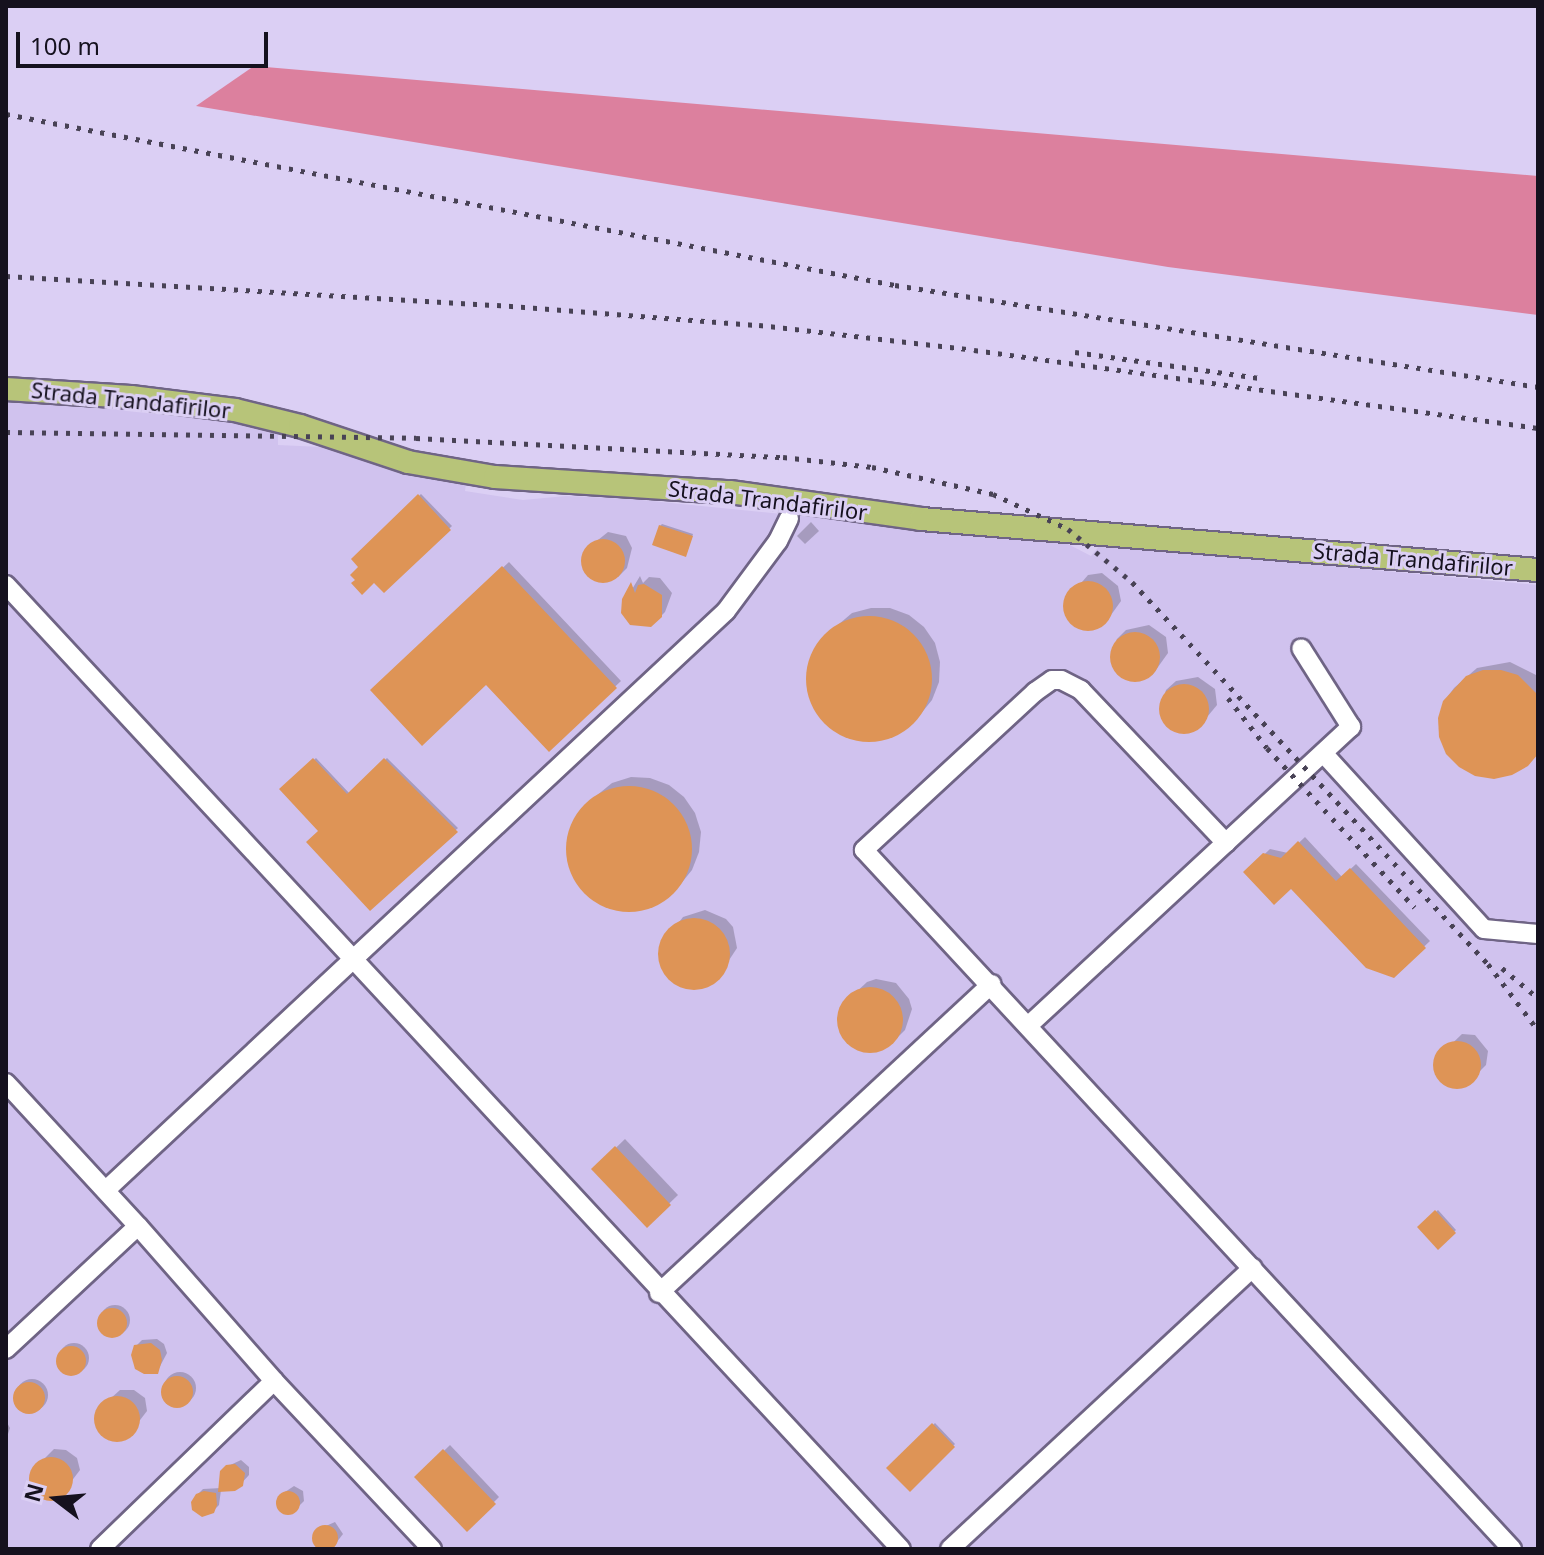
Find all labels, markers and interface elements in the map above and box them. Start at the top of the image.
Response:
scale bar [20,16,272,66]
text: 100 m [30,29,100,62]
street label: Strada Trandafirilor [30,376,232,424]
street label: Strada Trandafirilor [667,475,869,525]
street label: Strada Trandafirilor [1312,537,1514,581]
north arrow [16,1459,96,1539]
text: N [16,1480,50,1505]

